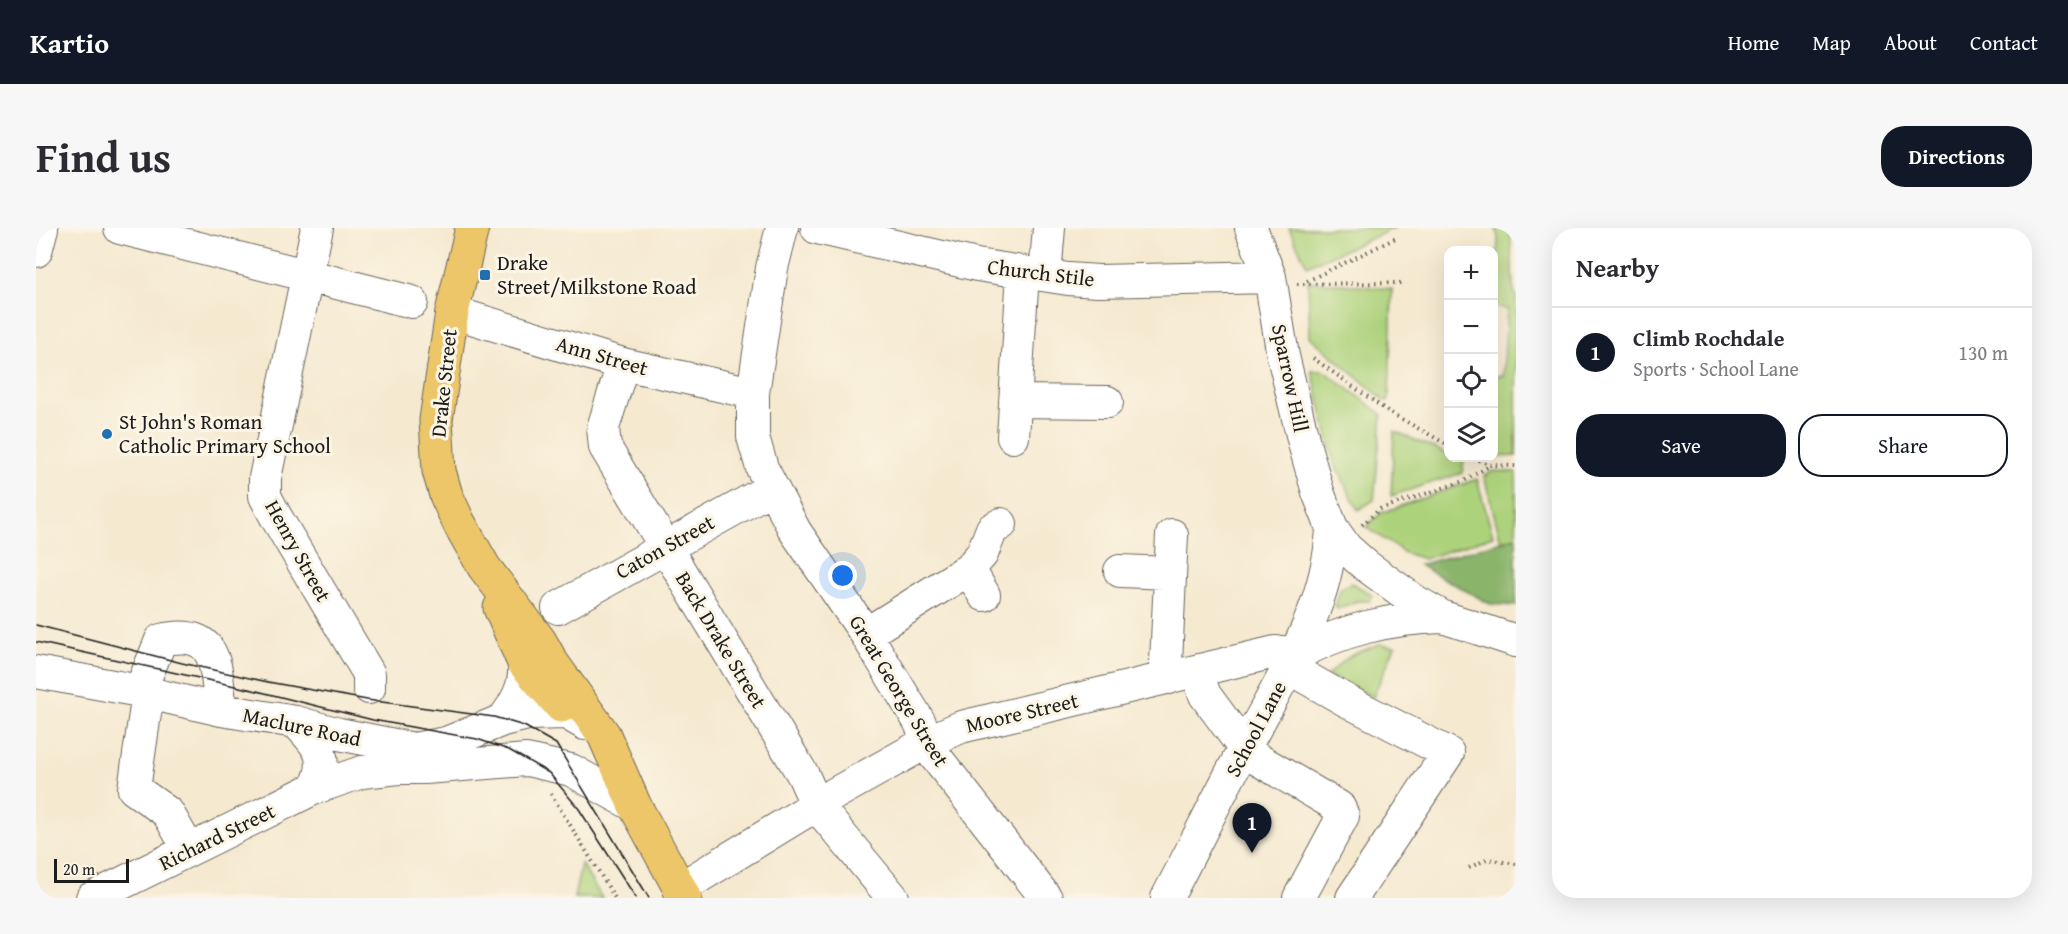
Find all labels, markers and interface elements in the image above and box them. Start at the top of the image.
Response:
text: Kartio [30,22,109,63]
text: Home [1728,27,1779,58]
text: Map [1812,27,1851,58]
text: About [1884,27,1937,58]
text: Contact [1970,27,2038,58]
text: Find us [36,126,171,187]
button: Directions [1881,126,2032,187]
map controls [1444,246,1498,462]
button: + [1444,246,1498,300]
place label: Drake Street/Milkstone Road [497,247,697,302]
text: Nearby [1576,248,1659,287]
street label: Church Stile [986,251,1097,294]
marker: Drake Street/Milkstone Road [478,268,492,282]
button: − [1444,300,1498,354]
street label: Sparrow Hill [1264,321,1317,435]
text: Climb Rochdale [1633,322,1785,354]
street label: Drake Street [422,327,465,439]
street label: Ann Street [553,328,652,384]
text: 1 [1590,338,1601,367]
text: 130 m [1958,338,2008,367]
button: locate [1444,354,1498,408]
text: Sports · School Lane [1633,354,1799,383]
place label: St John's Roman Catholic Primary School [119,406,331,461]
button: layers [1444,408,1498,462]
button: Save [1576,414,1786,477]
button: Share [1798,414,2008,477]
marker: St John's Roman Catholic Primary School [100,427,114,441]
street label: Henry Street [258,494,340,608]
street label: Caton Street [610,506,720,587]
your location [828,561,857,590]
street label: Back Drake Street [668,565,775,715]
street label: Great George Street [842,609,957,773]
street label: School Lane [1217,675,1294,782]
street label: Moore Street [963,684,1082,741]
street label: Maclure Road [240,699,365,754]
street label: Richard Street [153,795,281,878]
pin: 1 [1232,804,1272,853]
scale bar [54,856,129,884]
text: 20 m [63,857,95,881]

